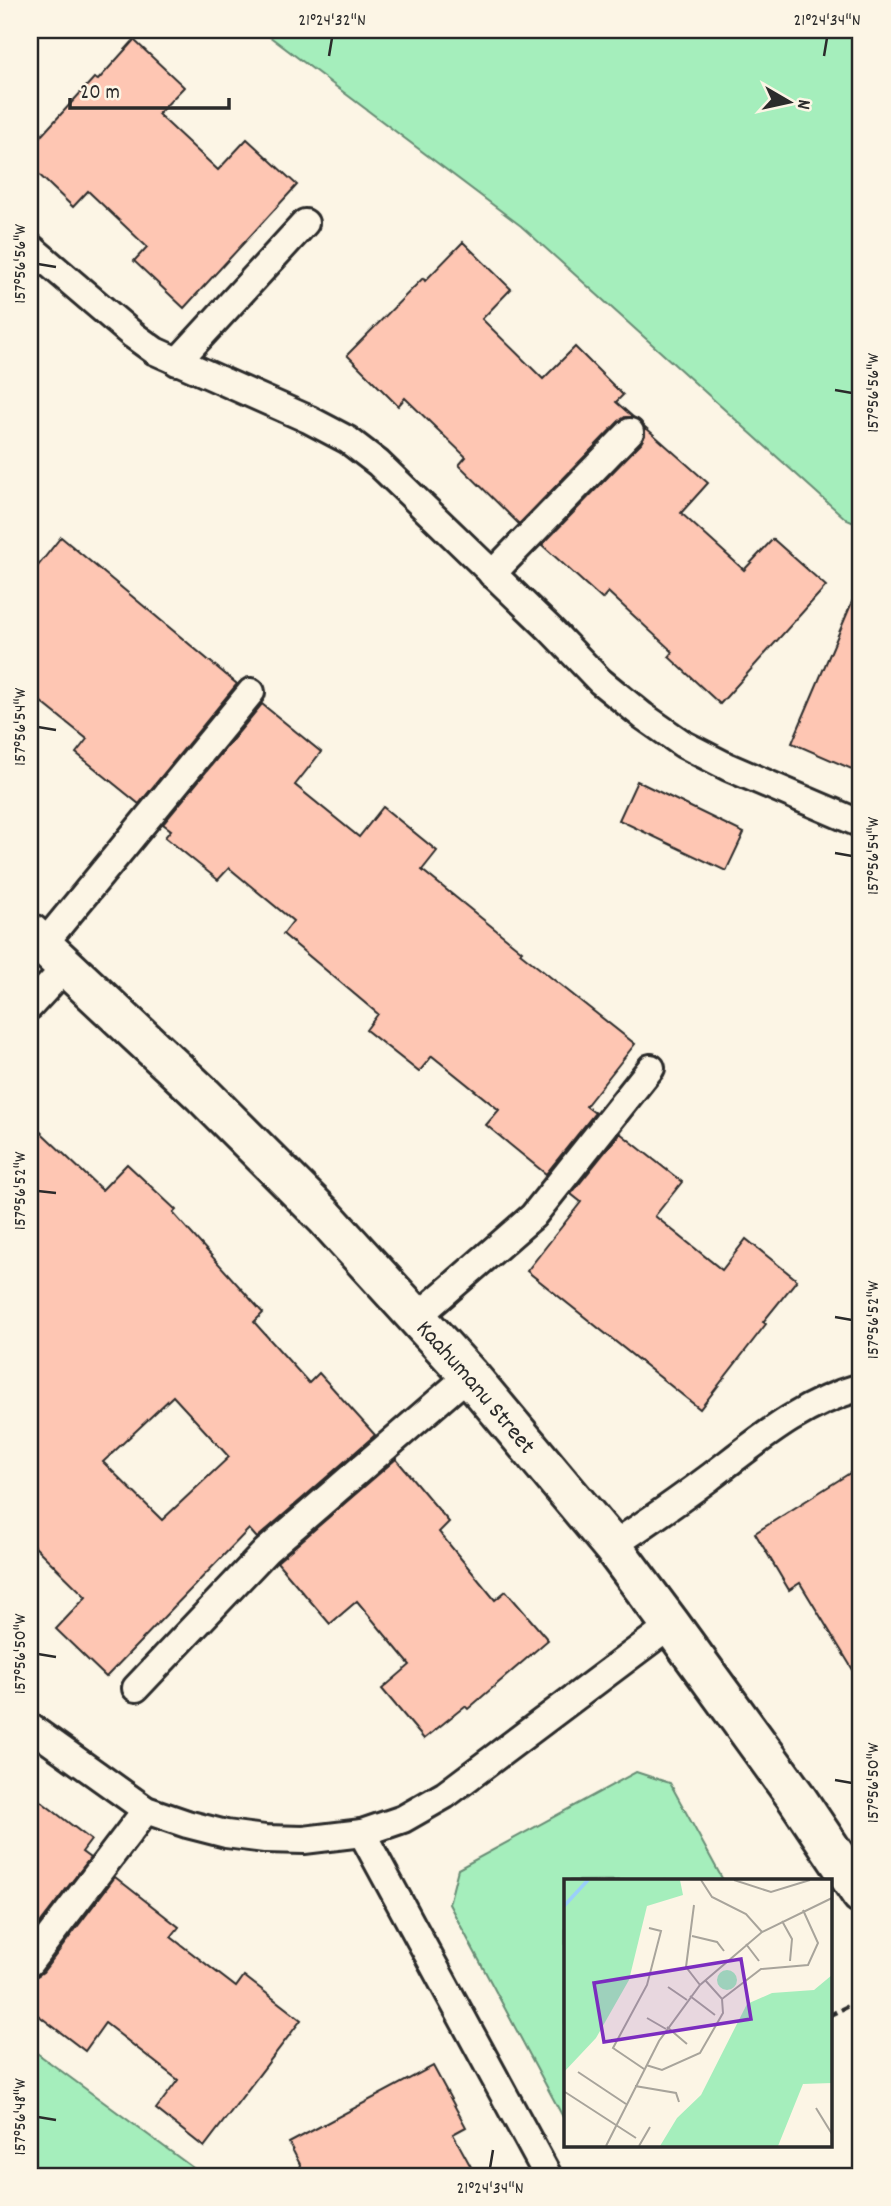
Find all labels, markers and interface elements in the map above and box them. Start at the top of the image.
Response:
text: 21°24'32"N [298,9,366,34]
text: 21°24'34"N [793,9,861,34]
scale bar [70,66,229,110]
north arrow [754,66,824,136]
text: 20 m [80,79,120,109]
text: N [788,97,816,111]
text: 157°56'56"W [9,224,34,304]
text: 157°56'56"W [862,353,887,433]
text: 157°56'54"W [9,687,34,766]
text: 157°56'54"W [862,816,887,895]
text: 157°56'52"W [9,1151,34,1230]
text: 157°56'52"W [862,1280,887,1359]
street label: Kaahumanu Street [407,1314,543,1463]
text: 157°56'50"W [9,1613,34,1694]
text: 157°56'50"W [862,1742,887,1823]
inset map [564,1879,832,2146]
text: 157°56'48"W [9,2078,34,2156]
text: 21°24'34"N [456,2177,524,2202]

